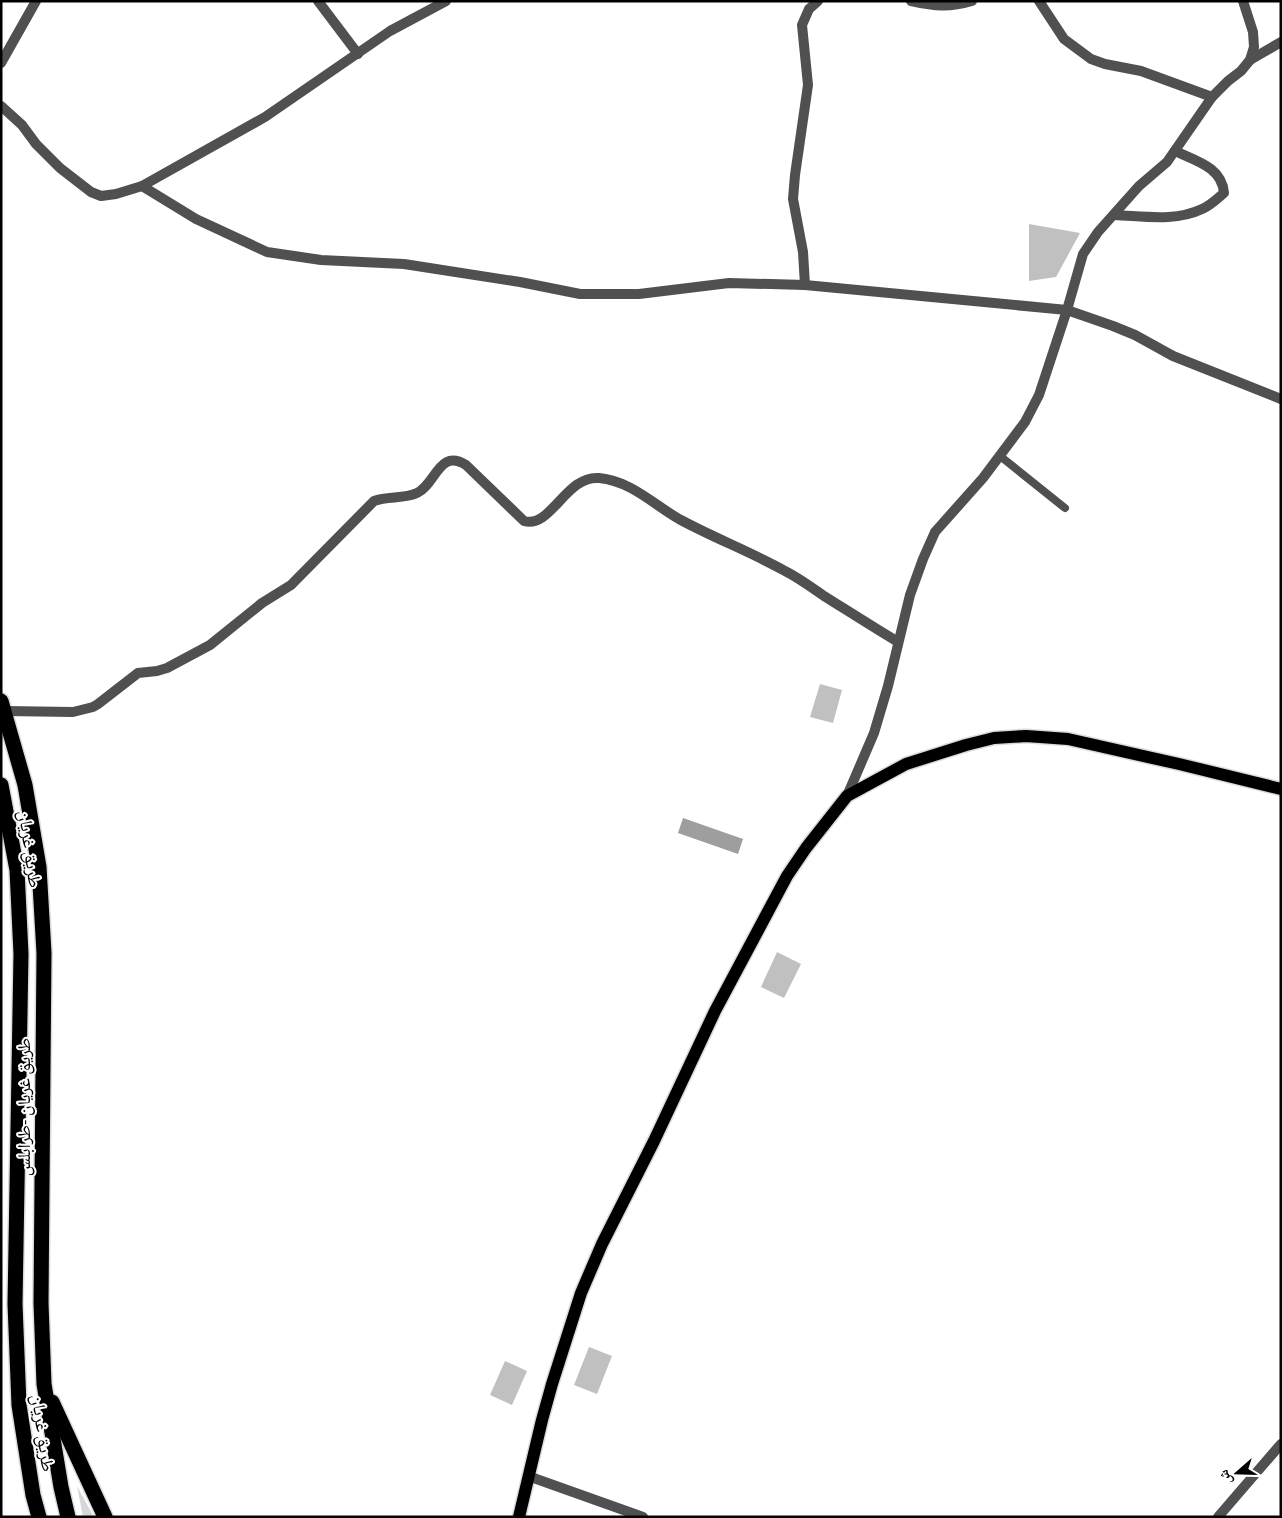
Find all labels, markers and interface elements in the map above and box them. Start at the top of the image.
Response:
street label: طريق غريان [12,809,47,889]
street label: طريق غريان -طرابلس [12,1038,37,1176]
street label: طريق غريان [25,1393,60,1473]
north arrow [1212,1448,1262,1498]
text: ش [1214,1467,1238,1488]

